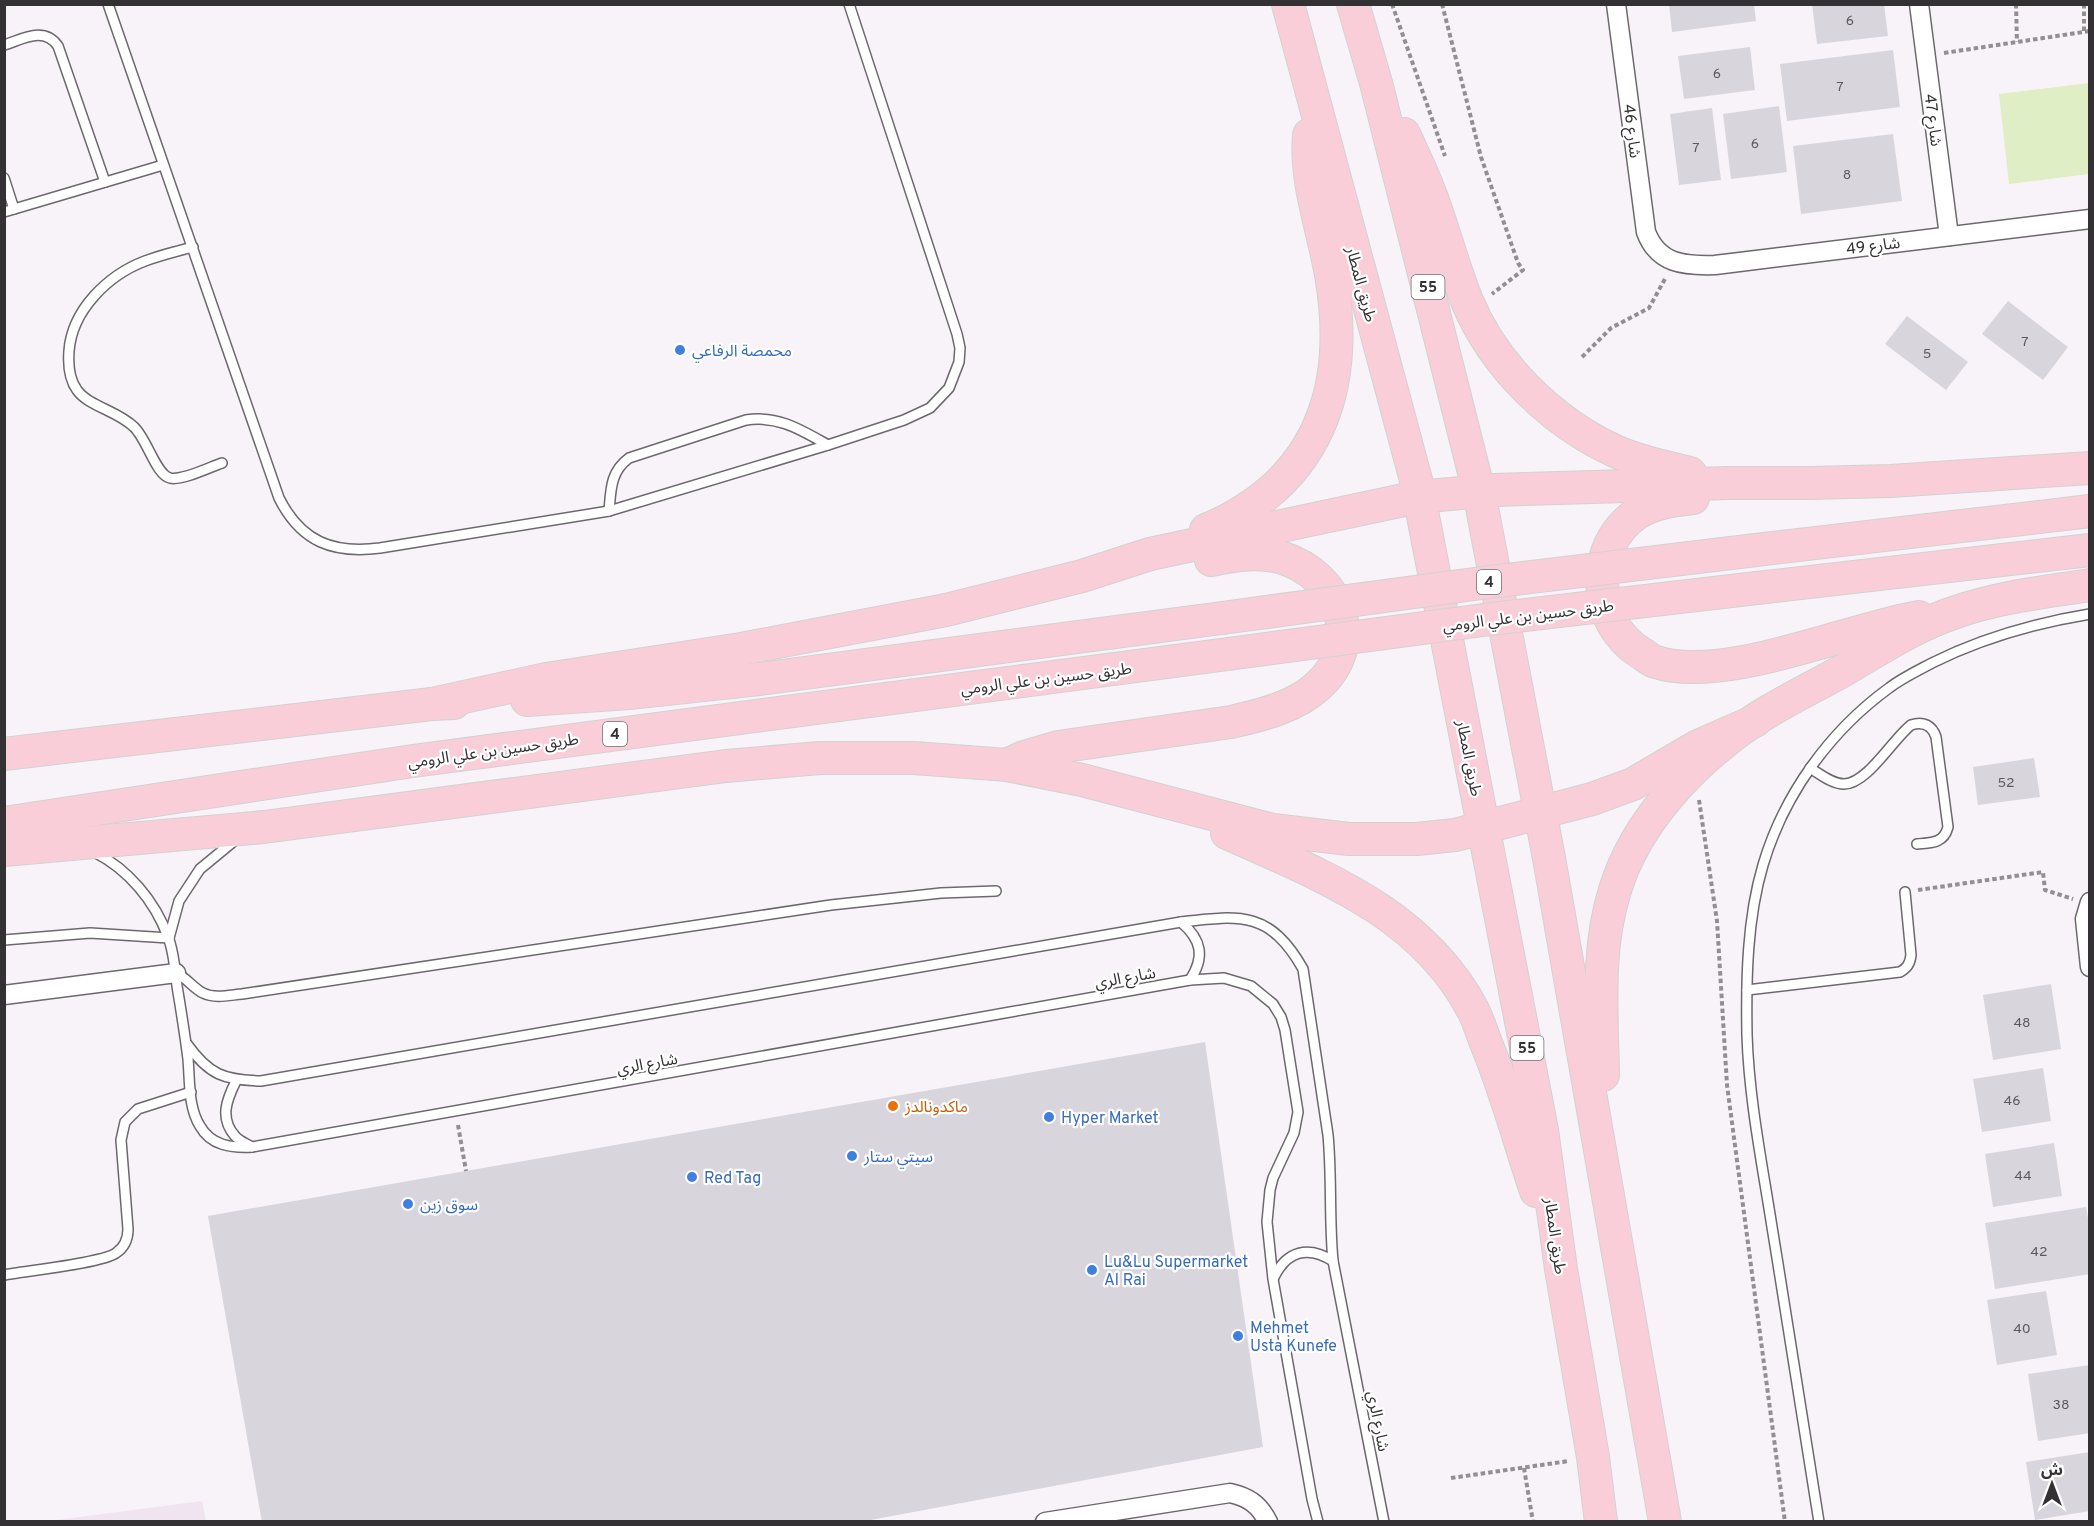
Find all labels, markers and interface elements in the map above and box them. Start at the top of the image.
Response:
house number: 6 [1846,13,1854,30]
house number: 6 [1713,66,1721,83]
house number: 7 [1836,79,1844,96]
street label: شارع 47 [1918,93,1945,148]
street label: شارع 46 [1617,103,1644,160]
house number: 6 [1751,136,1759,153]
house number: 7 [1692,140,1700,157]
house number: 8 [1843,167,1851,184]
street label: شارع 49 [1845,234,1901,261]
street label: طريق المطار [1340,244,1380,325]
road number: 55 [1412,275,1444,299]
house number: 7 [2021,334,2029,351]
place label: محمصة الرفاعي [692,342,792,363]
marker: محمصة الرفاعي [673,343,687,357]
house number: 5 [1923,346,1931,363]
road number: 4 [1477,570,1501,594]
street label: طريق حسين بن علي الرومي [1441,597,1615,638]
street label: طريق حسين بن علي الرومي [959,660,1133,701]
street label: طريق المطار [1451,718,1485,798]
road number: 4 [603,722,627,746]
street label: طريق حسين بن علي الرومي [407,730,580,775]
house number: 52 [1997,775,2015,792]
street label: شارع الري [1093,964,1158,995]
house number: 48 [2013,1015,2031,1032]
road number: 55 [1510,1036,1544,1060]
street label: شارع الري [615,1050,680,1081]
house number: 46 [2003,1093,2021,1110]
place label: ماكدونالدز [904,1098,968,1118]
marker: ماكدونالدز [886,1099,900,1113]
place label: Hyper Market [1061,1109,1159,1129]
marker: Hyper Market [1042,1110,1056,1124]
place label: سيتي ستار [863,1148,933,1169]
marker: سيتي ستار [845,1149,859,1163]
house number: 44 [2014,1168,2032,1185]
place label: Red Tag [704,1169,761,1189]
marker: Red Tag [685,1170,699,1184]
place label: سوق زين [420,1196,478,1216]
street label: طريق المطار [1539,1196,1569,1276]
marker: سوق زين [401,1197,415,1211]
house number: 42 [2030,1244,2048,1261]
place label: Lu&Lu Supermarket Al Rai [1104,1253,1248,1291]
marker: Lu&Lu Supermarket Al Rai [1085,1263,1099,1277]
place label: Mehmet Usta Kunefe [1250,1319,1337,1357]
house number: 40 [2013,1321,2031,1338]
marker: Mehmet Usta Kunefe [1231,1329,1245,1343]
street label: شارع الري [1360,1389,1393,1454]
house number: 38 [2053,1397,2069,1414]
north arrow [2022,1454,2082,1514]
text: ش [2041,1461,2063,1481]

